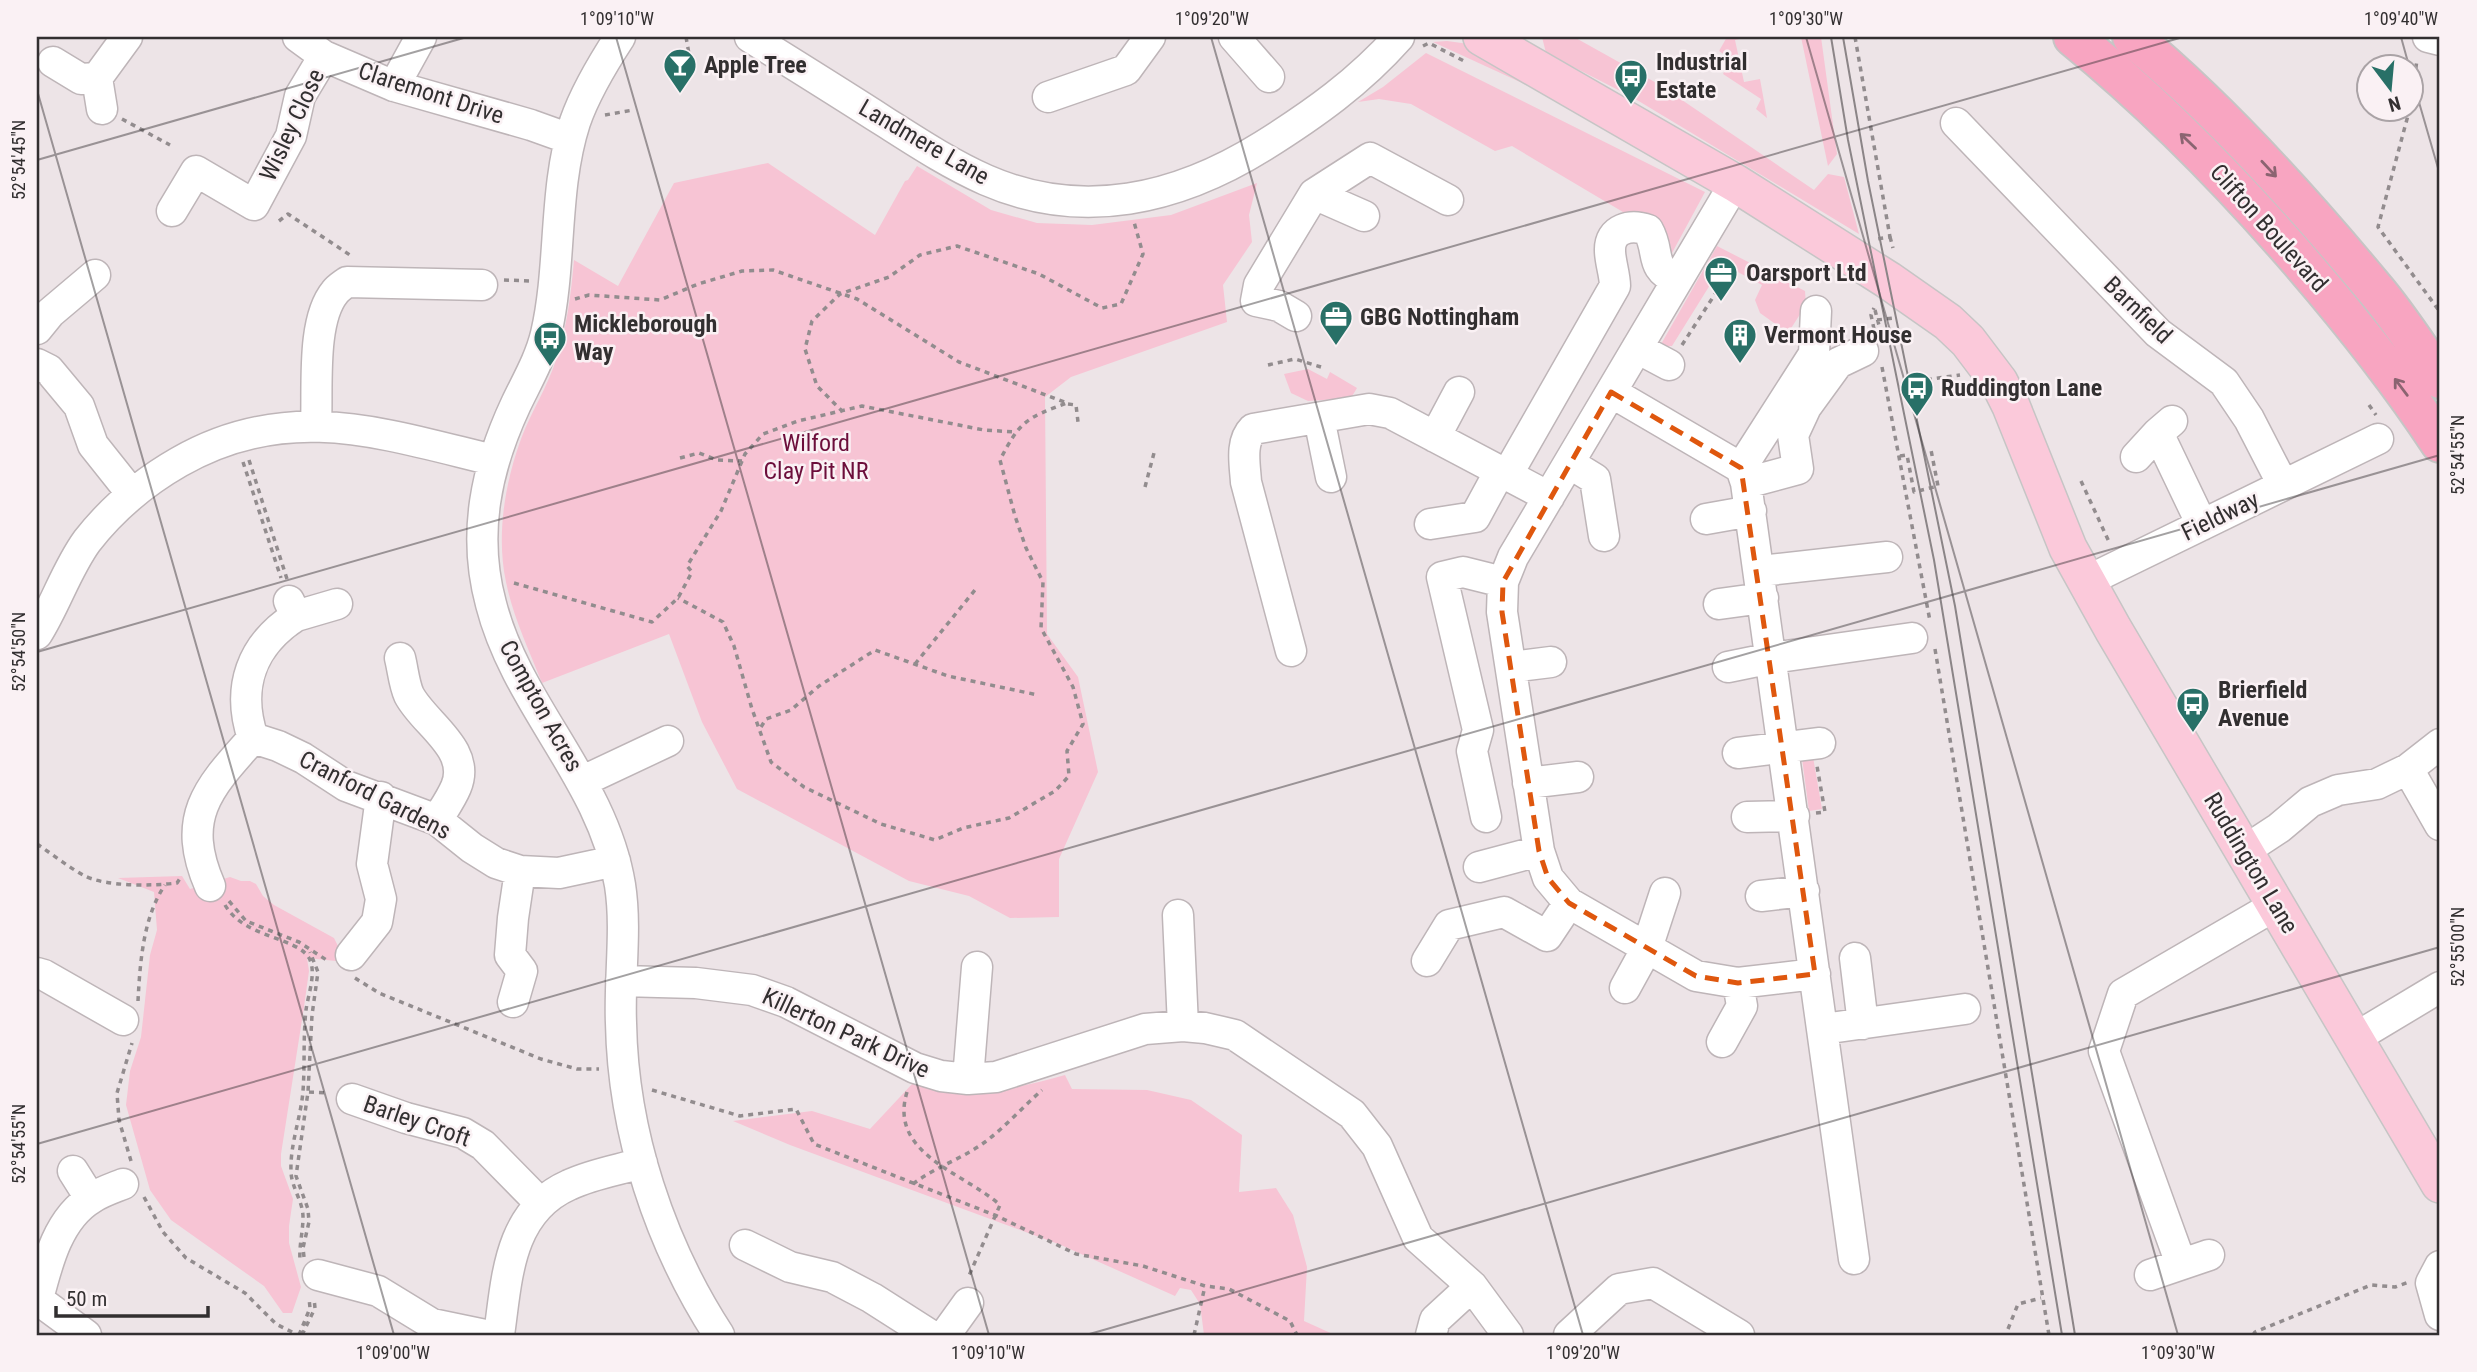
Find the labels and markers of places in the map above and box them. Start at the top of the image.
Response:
bar icon: Apple Tree [661,46,699,95]
place label: Industrial Estate [1656,48,1748,104]
place label: Apple Tree [704,51,807,79]
bus stop icon: Industrial Estate [1612,57,1650,106]
office icon: Oarsport Ltd [1702,254,1740,303]
place label: Oarsport Ltd [1746,259,1867,287]
office icon: GBG Nottingham [1317,298,1355,347]
place label: GBG Nottingham [1360,303,1519,331]
place label: Mickleborough Way [574,310,717,366]
building icon: Vermont House [1721,316,1759,365]
bus stop icon: Mickleborough Way [531,319,569,368]
place label: Vermont House [1764,321,1912,349]
bus stop icon: Ruddington Lane [1898,369,1936,418]
place label: Ruddington Lane [1941,374,2102,402]
place label: Brierfield Avenue [2218,676,2307,732]
bus stop icon: Brierfield Avenue [2174,685,2212,734]

